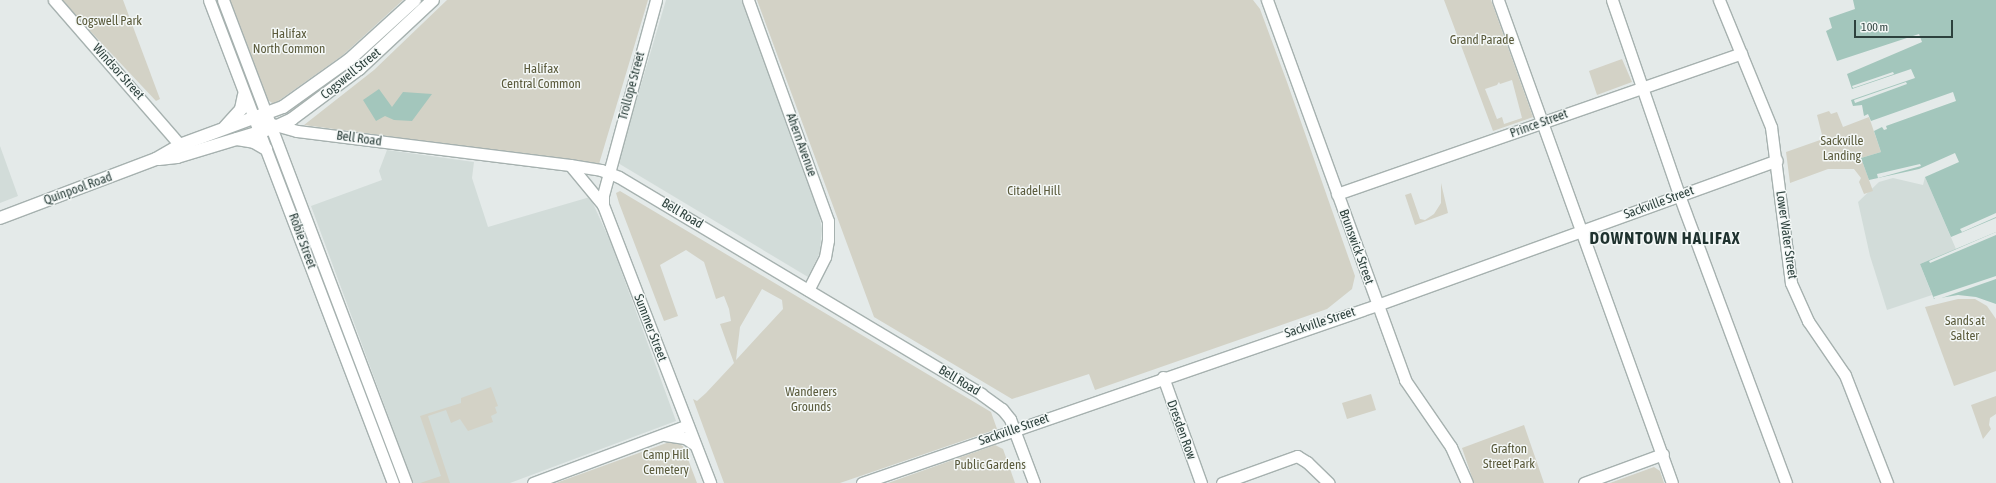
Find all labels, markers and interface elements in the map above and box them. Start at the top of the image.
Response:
scale bar [1856,12,1955,38]
park label: Cogswell Park [76,13,142,29]
text: 100 m [1861,20,1888,34]
park label: Halifax North Common [253,27,325,58]
park label: Grand Parade [1450,32,1514,48]
street label: Windsor Street [89,41,147,103]
street label: Cogswell Street [318,45,384,103]
street label: Trollope Street [615,50,649,122]
park label: Halifax Central Common [501,62,581,93]
street label: Prince Street [1508,106,1570,142]
street label: Ahern Avenue [782,111,820,179]
street label: Bell Road [335,128,383,150]
park label: Sackville Landing [1820,134,1864,165]
street label: Quinpool Road [42,169,114,209]
park label: Citadel Hill [1007,183,1061,199]
street label: Sackville Street [1622,183,1696,223]
street label: Lower Water Street [1772,190,1800,280]
street label: Bell Road [658,196,706,232]
street label: Brunswick Street [1335,207,1377,287]
street label: Robie Street [285,211,319,271]
district label: DOWNTOWN HALIFAX [1590,229,1740,249]
street label: Summer Street [630,292,670,364]
street label: Sackville Street [1283,304,1357,342]
park label: Sands at Salter [1945,314,1985,345]
street label: Bell Road [935,363,983,399]
park label: Wanderers Grounds [785,385,837,416]
street label: Dresden Row [1163,398,1199,462]
street label: Sackville Street [977,411,1051,449]
park label: Grafton Street Park [1483,442,1535,473]
park label: Camp Hill Cemetery [643,448,689,479]
park label: Public Gardens [954,457,1026,473]

